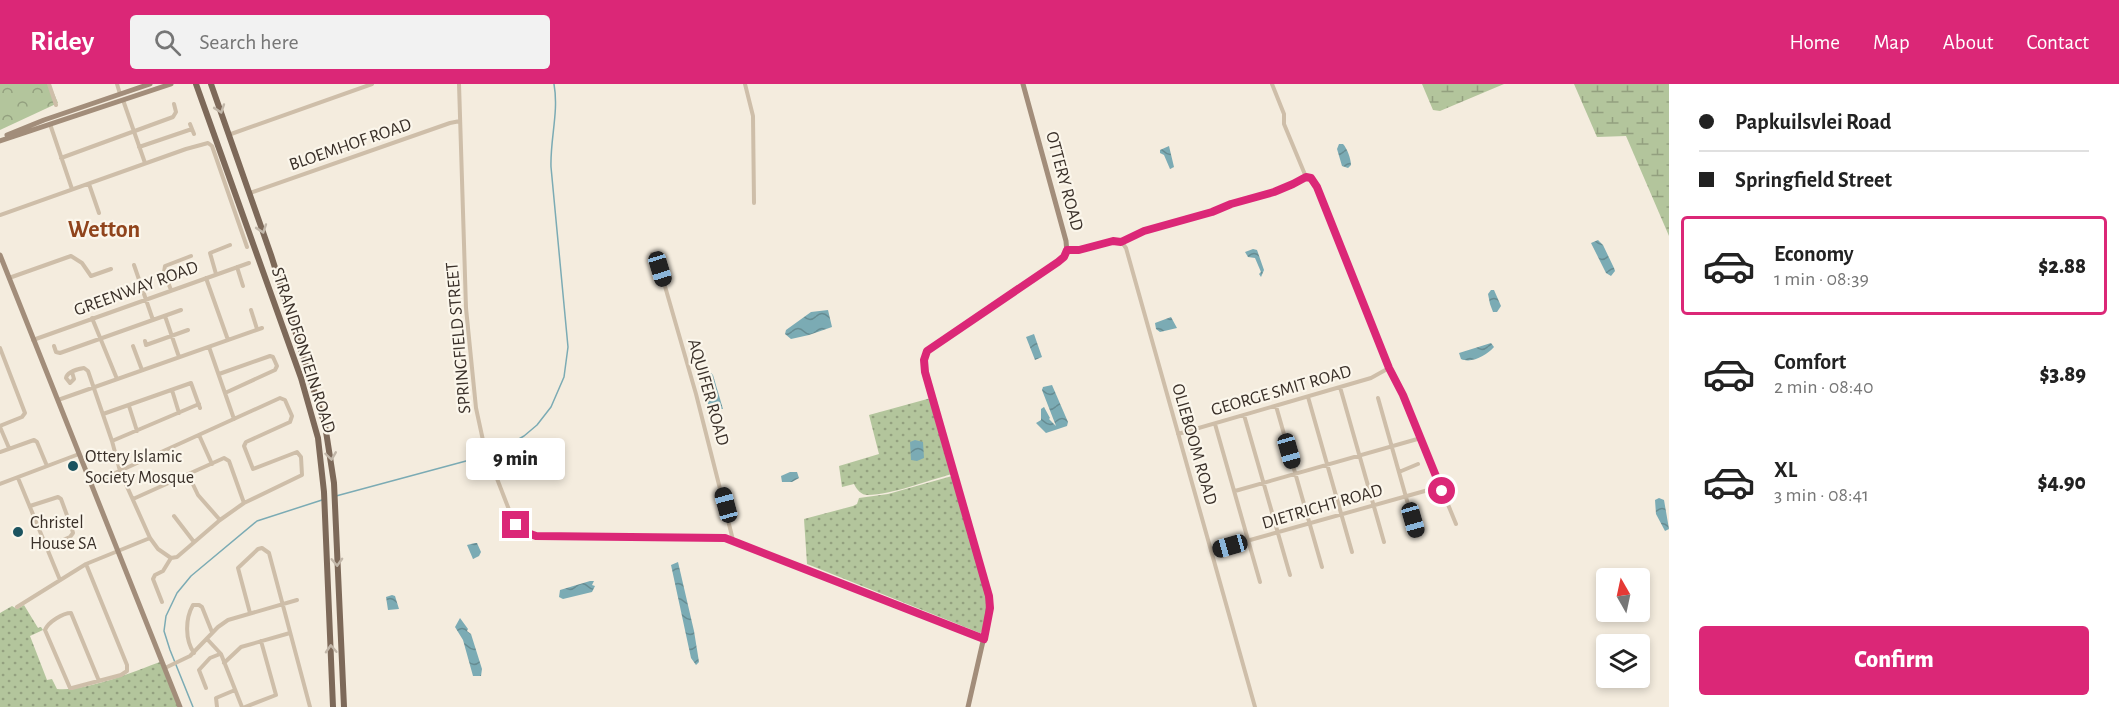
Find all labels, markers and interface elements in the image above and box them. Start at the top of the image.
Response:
search box [130,15,550,69]
icon: search [151,26,184,59]
text: Ridey [30,28,94,56]
text: Search here [199,31,299,53]
text: Home [1789,32,1840,53]
text: Map [1873,32,1910,53]
text: About [1943,32,1993,53]
text: Contact [2026,32,2089,53]
one-way arrow [212,103,225,114]
text: Papkuilsvlei Road [1735,111,1891,133]
street label: BLOEMHOF ROAD [287,116,414,174]
street label: OTTERY ROAD [1042,130,1086,233]
text: Springfield Street [1735,169,1892,191]
district label: Wetton [68,218,140,242]
one-way arrow [254,224,267,234]
icon: car [1702,239,1756,293]
text: Economy [1774,243,1854,265]
car [646,249,674,289]
text: $2.88 [2038,255,2086,277]
street label: GREENWAY ROAD [72,258,201,320]
street label: SPRINGFIELD STREET [443,261,475,414]
street label: STRANDFONTEIN ROAD [268,265,338,435]
text: 1 min · 08:39 [1774,269,1869,289]
street label: AQUIFER ROAD [684,337,732,448]
icon: car [1702,347,1756,401]
text: Comfort [1774,351,1846,373]
street label: GEORGE SMIT ROAD [1209,362,1353,420]
text: $3.89 [2039,363,2086,385]
text: 2 min · 08:40 [1774,377,1874,397]
street label: OLIEBOOM ROAD [1168,382,1220,507]
car [1275,431,1303,471]
callout: 9 min [466,438,566,480]
place label: Ottery Islamic Society Mosque [85,448,194,487]
text: 9 min [493,449,538,469]
one-way arrow [324,452,336,461]
icon: car [1702,455,1756,509]
marker: Ottery Islamic Society Mosque [66,459,80,473]
text: XL [1774,459,1797,481]
text: $4.90 [2037,471,2086,493]
route start [1428,477,1455,504]
street label: DIETRICHT ROAD [1260,481,1385,533]
car [713,485,739,525]
text: 3 min · 08:41 [1774,485,1869,505]
car [1399,500,1427,540]
route end [502,511,529,538]
place label: Christel House SA [30,514,97,553]
marker: Christel House SA [11,525,25,539]
car [1210,532,1250,560]
one-way arrow [331,558,343,567]
north arrow [1596,568,1650,622]
map controls [1596,568,1650,688]
button: Confirm [1699,626,2089,695]
button: layers [1596,634,1650,688]
one-way arrow [324,644,337,653]

